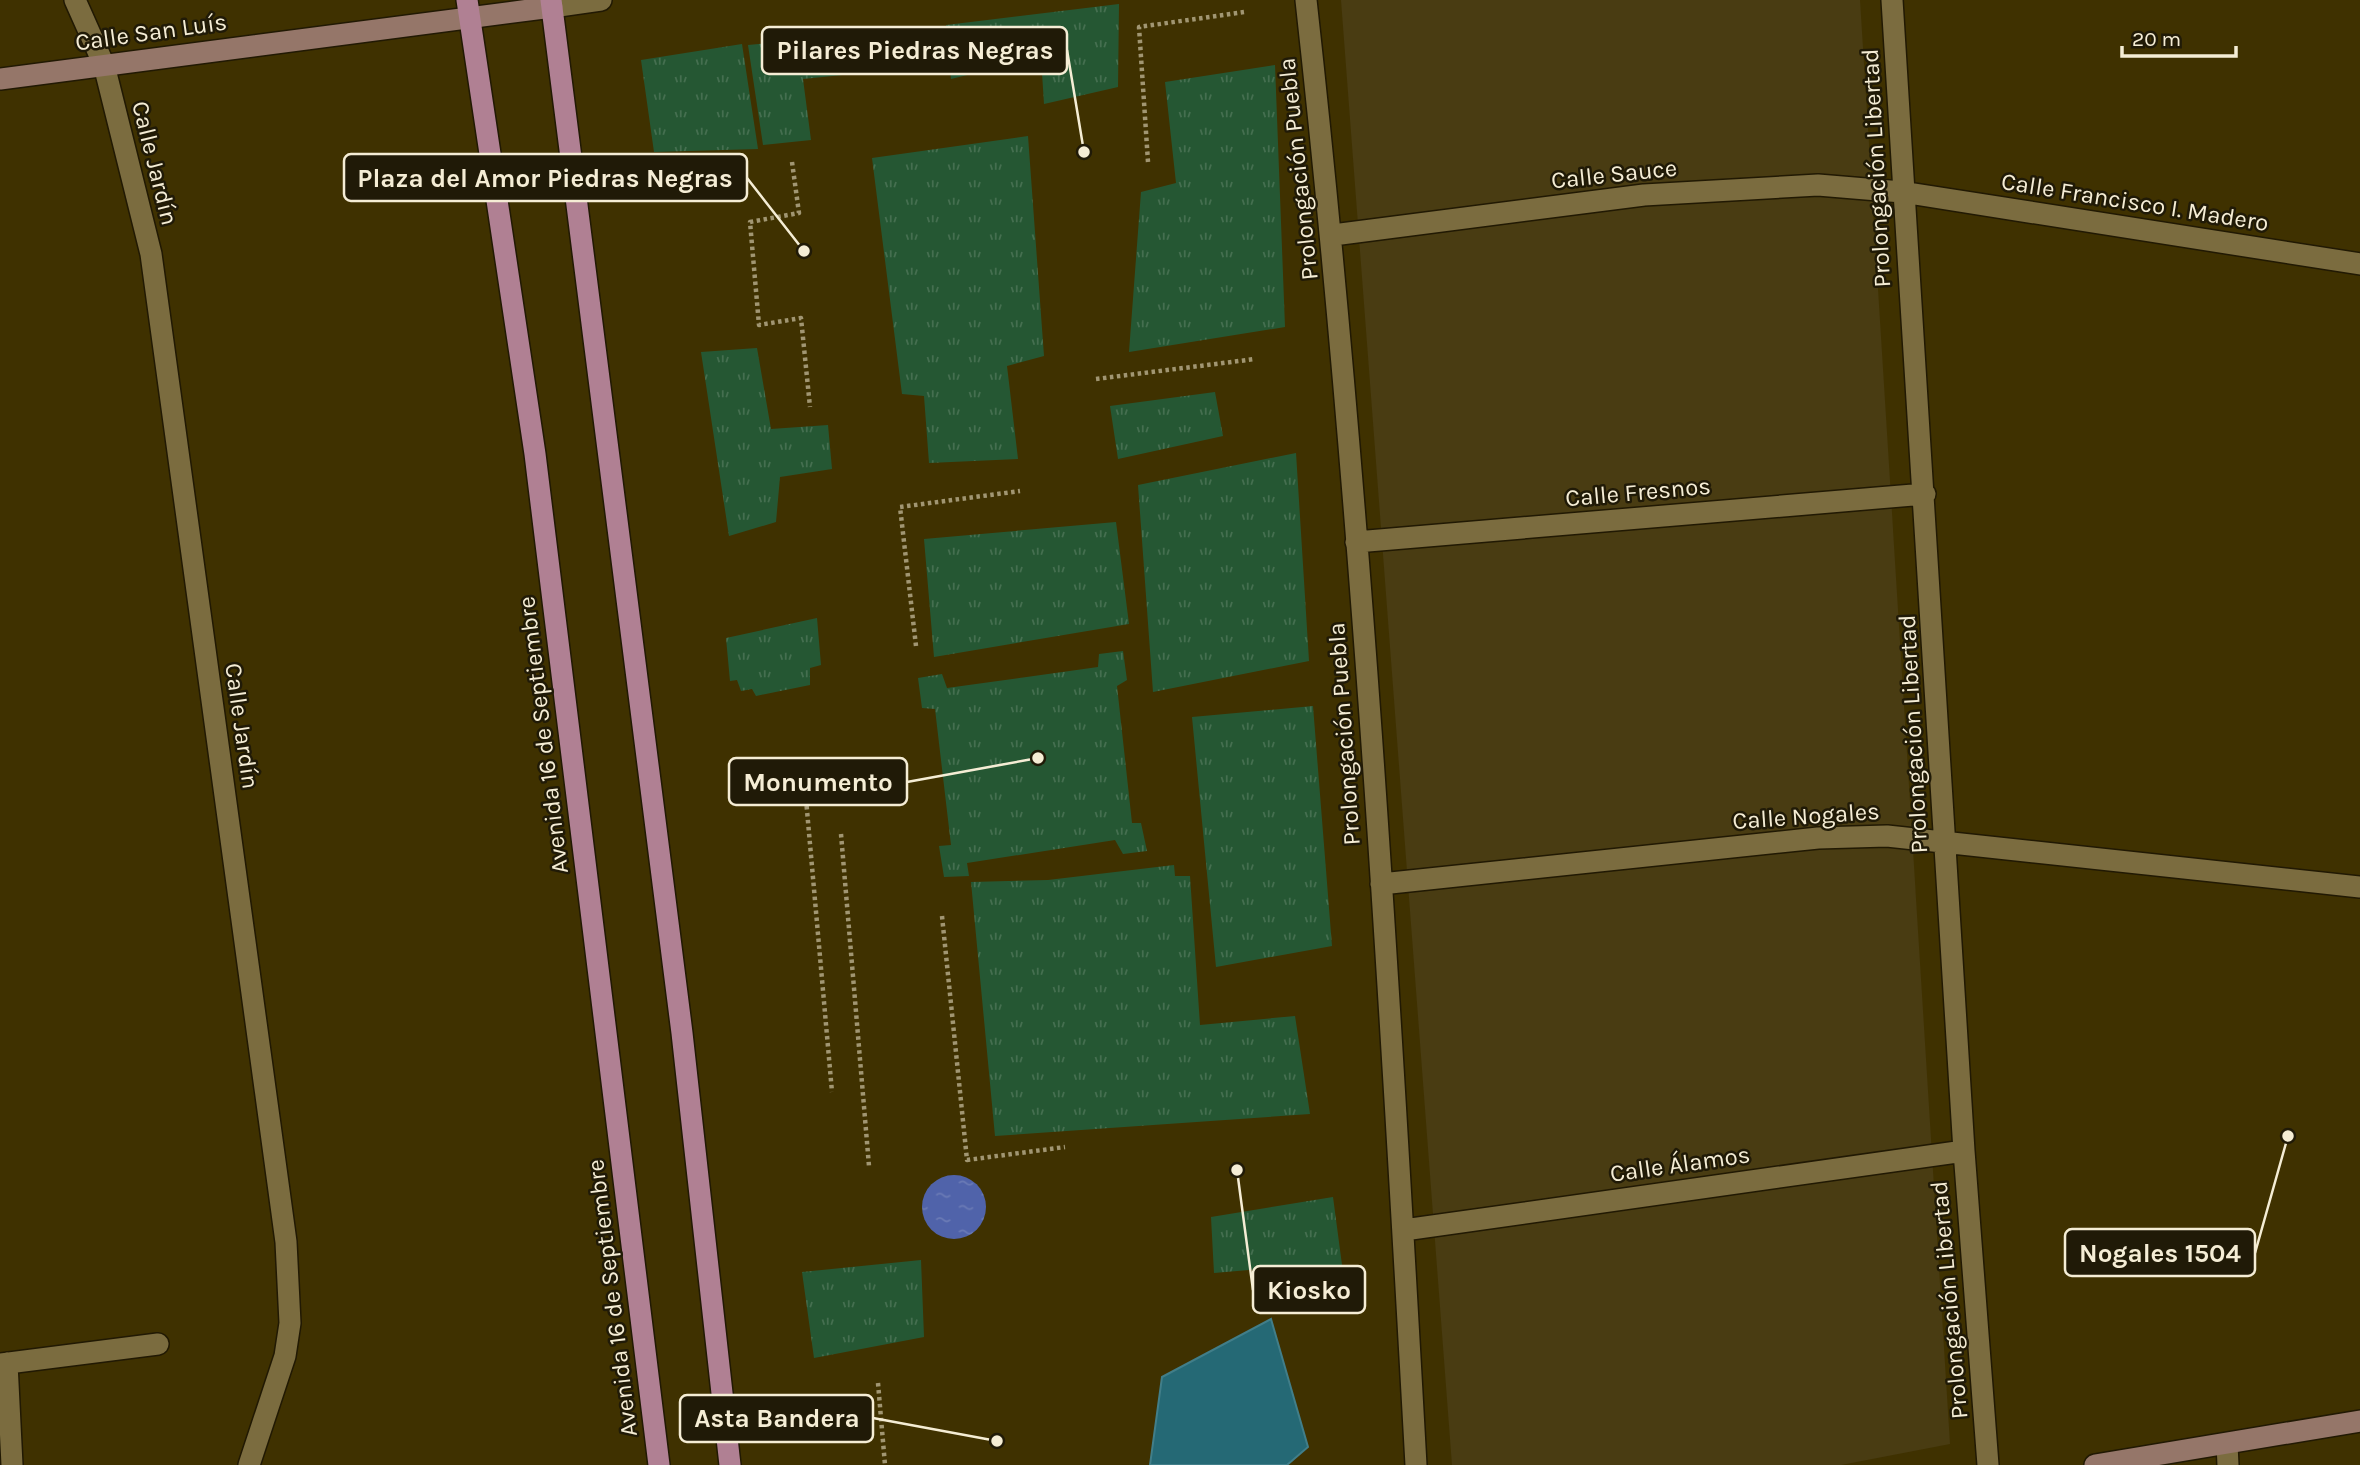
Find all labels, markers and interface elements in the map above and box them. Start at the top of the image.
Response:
street label: Calle San Luís [73,8,229,56]
scale bar [2122,14,2236,58]
callout: Pilares Piedras Negras [762,27,1067,74]
text: 20 m [2132,27,2181,51]
text: Pilares Piedras Negras [777,35,1053,66]
street label: Prolongación Libertad [1856,48,1896,288]
street label: Prolongación Puebla [1272,56,1324,282]
street label: Calle Jardín [126,98,184,228]
street label: Calle Sauce [1550,153,1678,195]
callout: Plaza del Amor Piedras Negras [344,154,747,201]
text: Plaza del Amor Piedras Negras [357,163,733,194]
street label: Calle Francisco I. Madero [1999,167,2271,237]
street label: Calle Fresnos [1564,472,1712,512]
street label: Avenida 16 de Septiembre [512,595,574,875]
street label: Prolongación Libertad [1893,614,1933,854]
street label: Prolongación Puebla [1322,622,1366,846]
street label: Calle Jardín [219,661,265,791]
callout: Monumento [729,758,907,805]
text: Monumento [743,767,893,798]
street label: Calle Nogales [1732,797,1880,835]
street label: Calle Álamos [1608,1139,1752,1188]
street label: Avenida 16 de Septiembre [581,1158,643,1438]
street label: Prolongación Libertad [1925,1180,1973,1420]
callout: Nogales 1504 [2065,1229,2255,1276]
text: Nogales 1504 [2079,1238,2242,1269]
callout: Kiosko [1253,1266,1365,1313]
text: Kiosko [1267,1275,1351,1306]
callout: Asta Bandera [680,1395,873,1442]
text: Asta Bandera [694,1403,860,1434]

